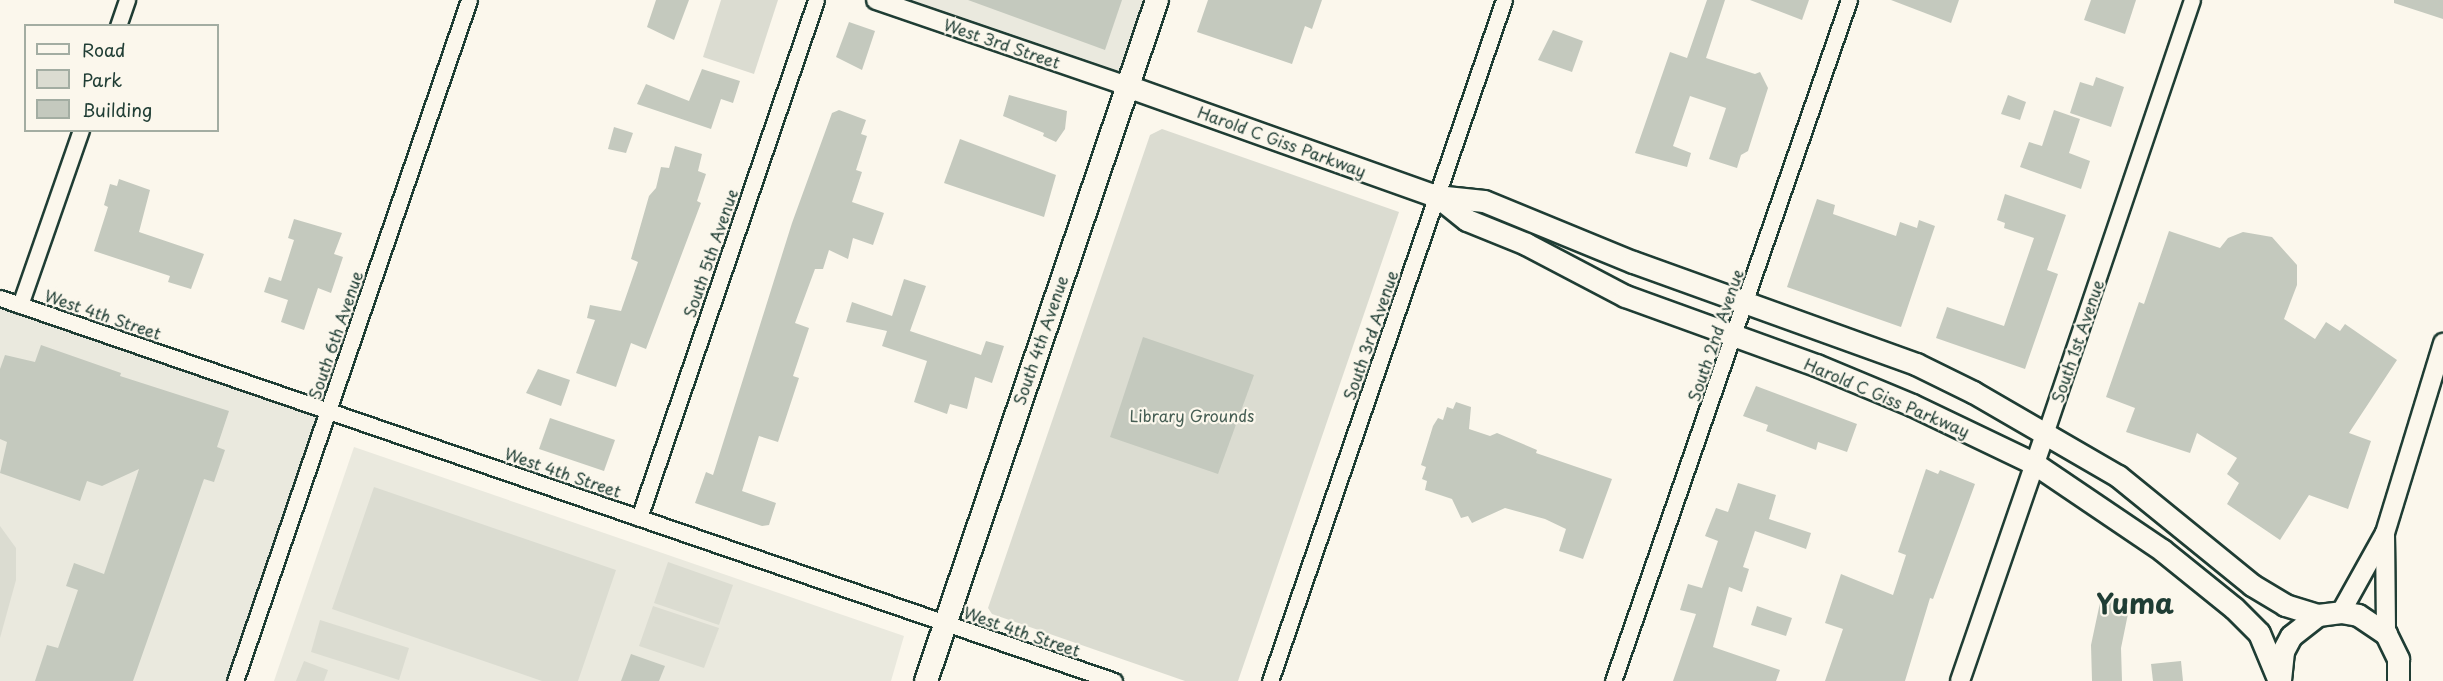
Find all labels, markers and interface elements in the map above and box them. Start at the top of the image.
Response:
street label: West 3rd Street [941,14,1063,72]
legend [24,24,219,132]
text: Road [82,36,126,63]
text: Park [82,66,122,93]
text: Building [82,96,152,123]
street label: Harold C Giss Parkway [1194,101,1370,181]
street label: South 5th Avenue [679,186,741,320]
street label: South 2nd Avenue [1683,266,1747,404]
street label: South 6th Avenue [304,267,366,403]
street label: South 3rd Avenue [1339,267,1401,403]
street label: South 4th Avenue [1009,273,1071,407]
street label: South 1st Avenue [2047,276,2107,406]
street label: West 4th Street [42,285,164,343]
street label: Harold C Giss Parkway [1800,353,1974,441]
park label: Library Grounds [1130,405,1254,425]
street label: West 4th Street [502,443,624,501]
district label: Yuma [2096,586,2174,620]
street label: West 4th Street [961,602,1083,660]

